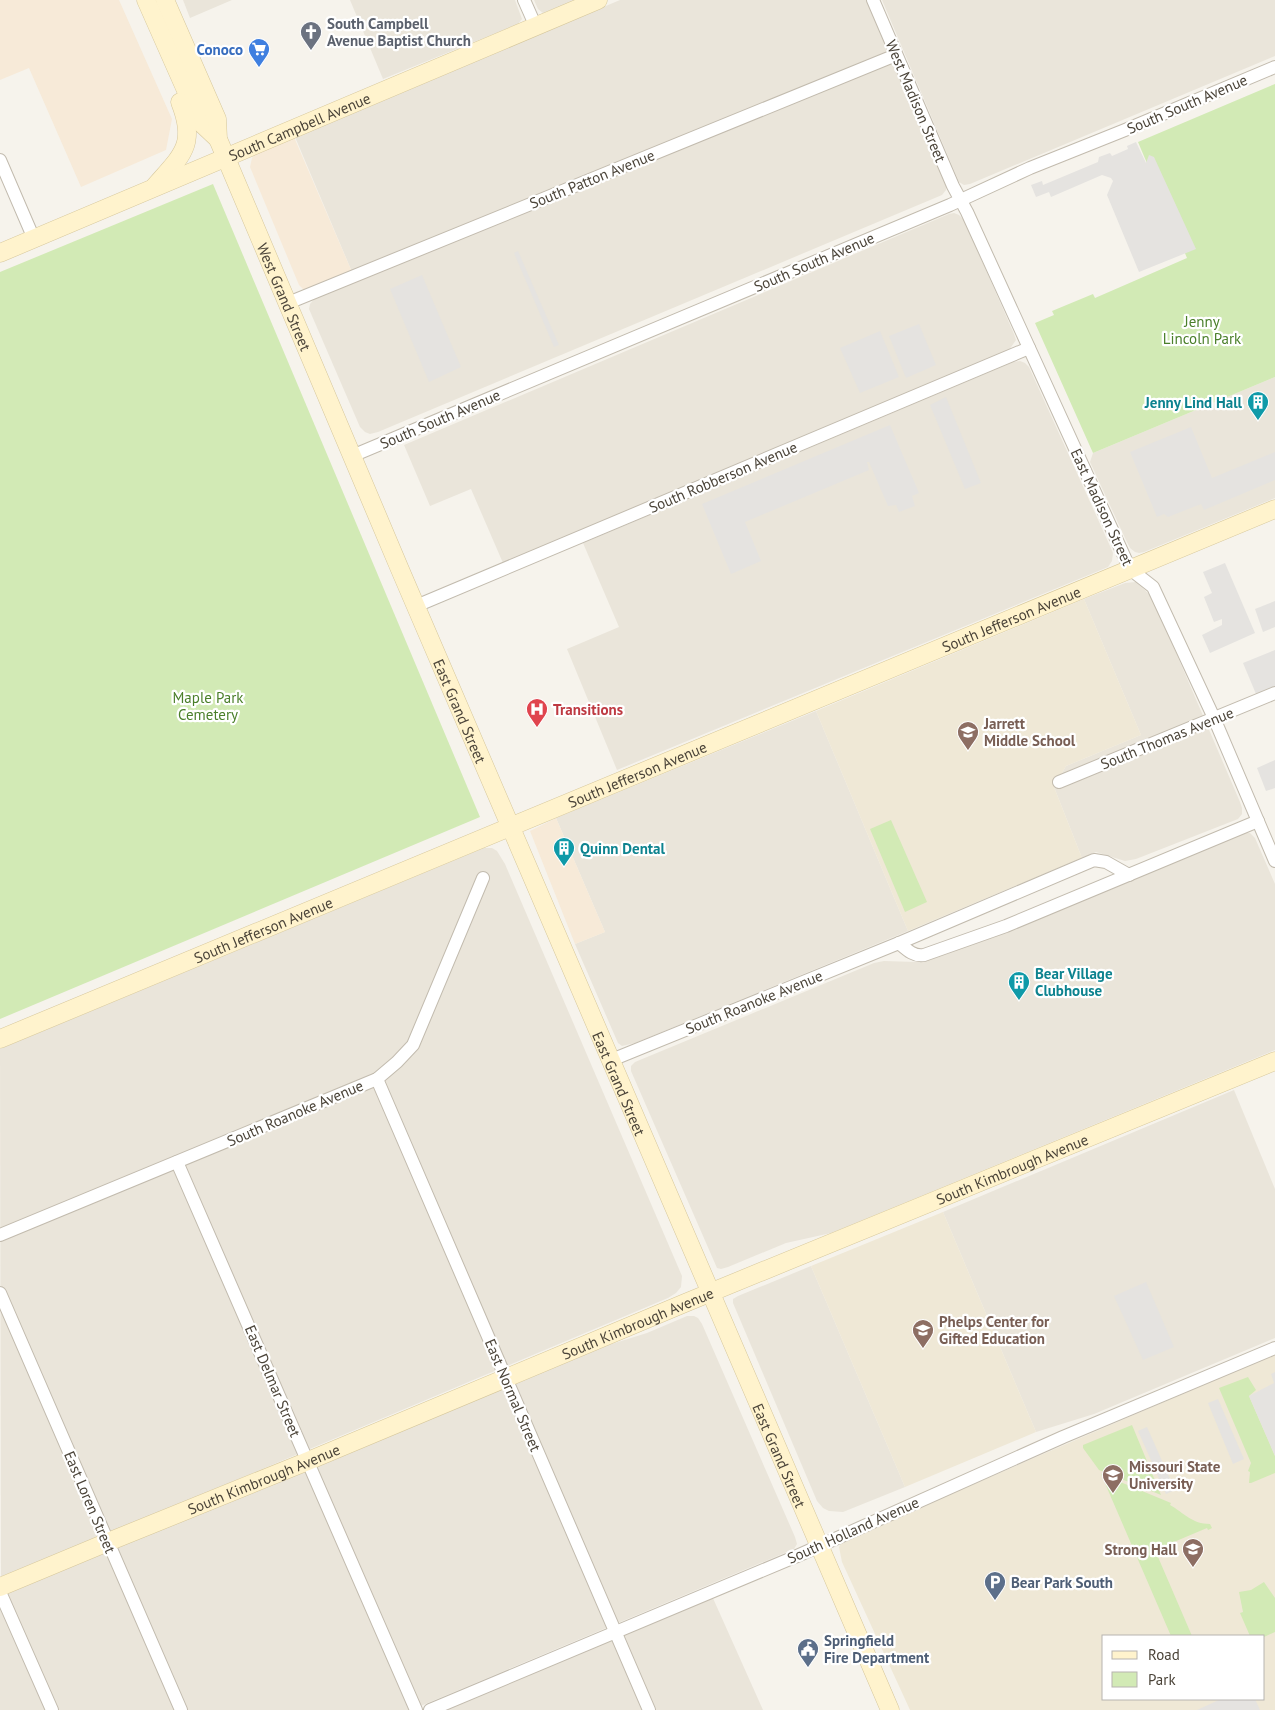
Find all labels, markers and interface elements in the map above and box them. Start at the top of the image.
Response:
place label: South Campbell Avenue Baptist Church [327,14,471,50]
church icon: South Campbell Avenue Baptist Church [299,20,323,51]
supermarket icon: Conoco [247,37,271,68]
street label: West Madison Street [882,37,950,165]
place label: Conoco [197,40,243,59]
street label: South South Avenue [1124,70,1250,138]
street label: South Campbell Avenue [225,88,373,165]
street label: South Patton Avenue [527,145,657,213]
street label: South South Avenue [751,228,877,296]
street label: West Grand Street [253,240,316,353]
park label: Jenny Lincoln Park [1163,312,1242,348]
street label: South South Avenue [377,385,503,453]
building icon: Jenny Lind Hall [1246,390,1270,421]
place label: Jenny Lind Hall [1144,393,1243,412]
street label: South Robberson Avenue [646,437,800,517]
street label: East Madison Street [1067,445,1137,569]
street label: South Jefferson Avenue [939,581,1083,656]
street label: East Grand Street [430,656,491,766]
park label: Maple Park Cemetery [172,688,244,724]
hospital icon: Transitions [525,697,549,728]
place label: Transitions [553,700,623,719]
street label: South Thomas Avenue [1098,703,1236,773]
place label: Jarrett Middle School [983,714,1076,750]
school or university icon: Jarrett Middle School [956,720,980,751]
street label: South Jefferson Avenue [565,737,709,811]
building icon: Quinn Dental [552,836,576,867]
place label: Quinn Dental [580,839,665,858]
street label: South Jefferson Avenue [191,892,335,967]
place label: Bear Village Clubhouse [1035,964,1113,1000]
street label: South Roanoke Avenue [683,966,825,1038]
building icon: Bear Village Clubhouse [1007,970,1031,1001]
street label: East Grand Street [589,1028,650,1138]
street label: South Roanoke Avenue [224,1076,366,1150]
street label: South Kimbrough Avenue [933,1129,1091,1209]
street label: South Kimbrough Avenue [559,1283,716,1363]
place label: Phelps Center for Gifted Education [939,1312,1050,1348]
school or university icon: Phelps Center for Gifted Education [911,1318,935,1349]
street label: East Delmar Street [241,1322,305,1440]
street label: East Normal Street [481,1336,545,1454]
street label: East Grand Street [749,1400,810,1510]
street label: South Kimbrough Avenue [185,1439,343,1518]
street label: East Loren Street [60,1448,120,1556]
place label: Missouri State University [1129,1457,1221,1493]
school or university icon: Missouri State University [1101,1463,1125,1494]
street label: South Holland Avenue [784,1492,922,1568]
school or university icon: Strong Hall [1181,1537,1205,1568]
place label: Strong Hall [1104,1540,1178,1559]
parking icon: Bear Park South [983,1570,1007,1601]
place label: Bear Park South [1011,1573,1113,1592]
place label: Springfield Fire Department [824,1631,930,1667]
legend [1102,1635,1265,1700]
public building icon: Springfield Fire Department [796,1637,820,1668]
text: Road [1148,1645,1180,1664]
text: Park [1148,1670,1176,1689]

